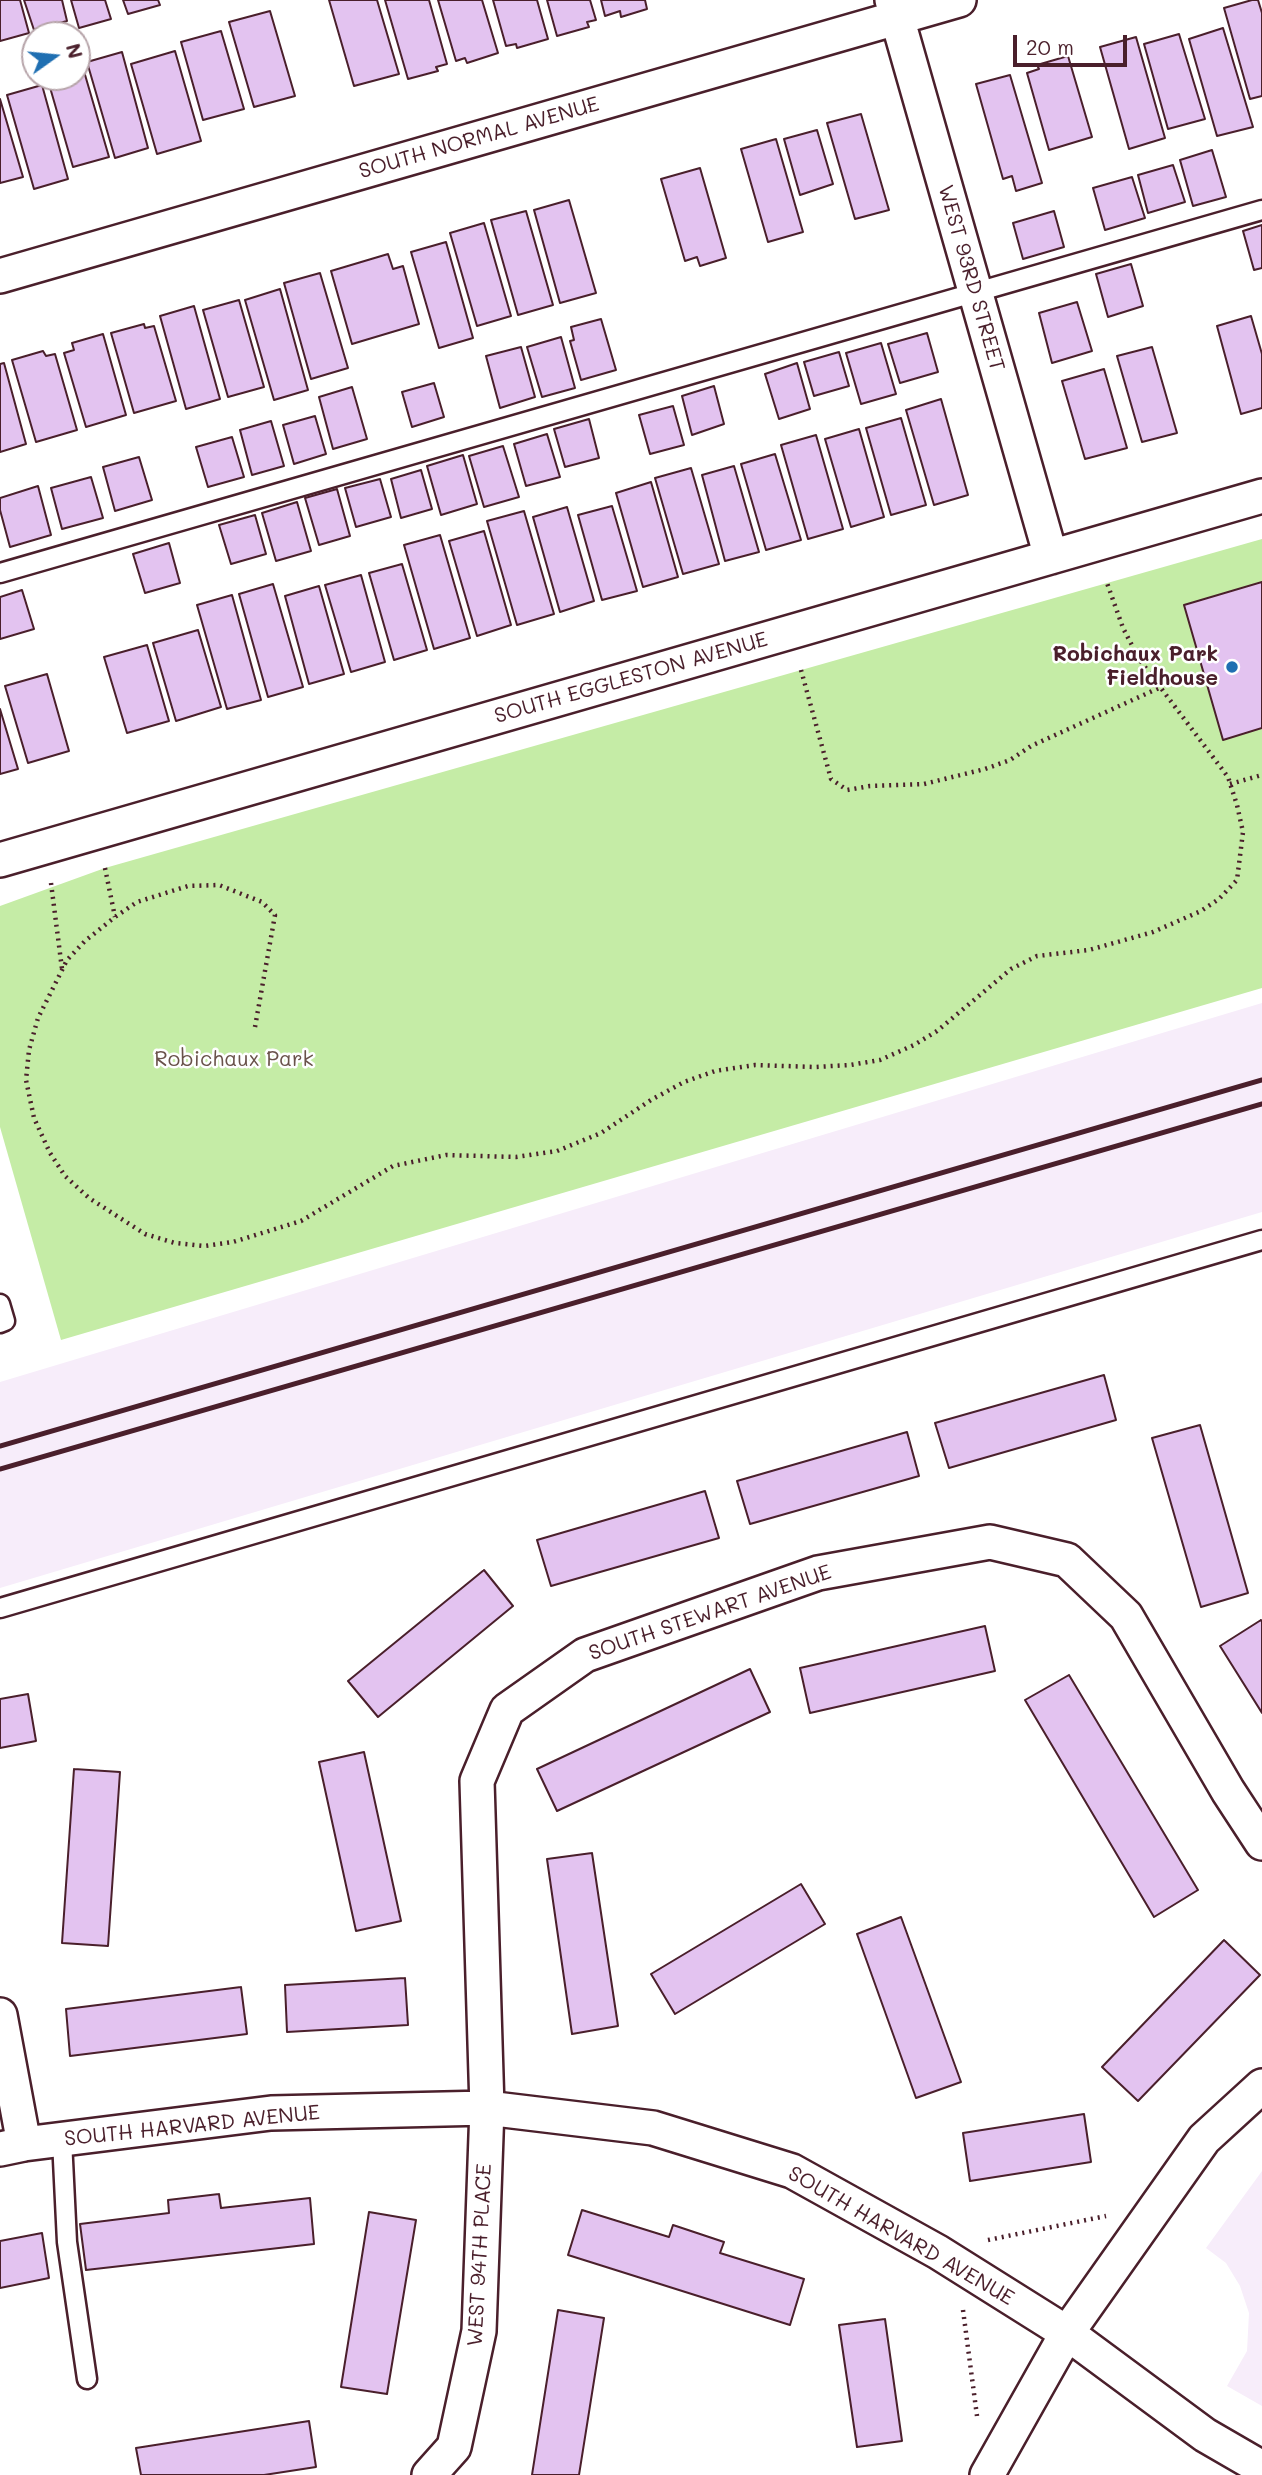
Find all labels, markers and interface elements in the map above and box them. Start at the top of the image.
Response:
north arrow [21,21,91,91]
scale bar [1017,21,1131,65]
text: 20 m [1026,33,1074,60]
text: N [61,41,89,61]
street label: SOUTH NORMAL AVENUE [356,92,602,184]
street label: WEST 93RD STREET [932,182,1010,374]
street label: SOUTH EGGLESTON AVENUE [492,627,770,729]
place label: Robichaux Park Fieldhouse [1052,642,1218,692]
marker: Robichaux Park Fieldhouse [1224,659,1240,675]
park label: Robichaux Park [154,1047,314,1073]
street label: SOUTH STEWART AVENUE [585,1560,835,1666]
street label: SOUTH HARVARD AVENUE [63,2100,321,2152]
street label: SOUTH HARVARD AVENUE [784,2161,1018,2311]
street label: WEST 94TH PLACE [463,2163,497,2347]

